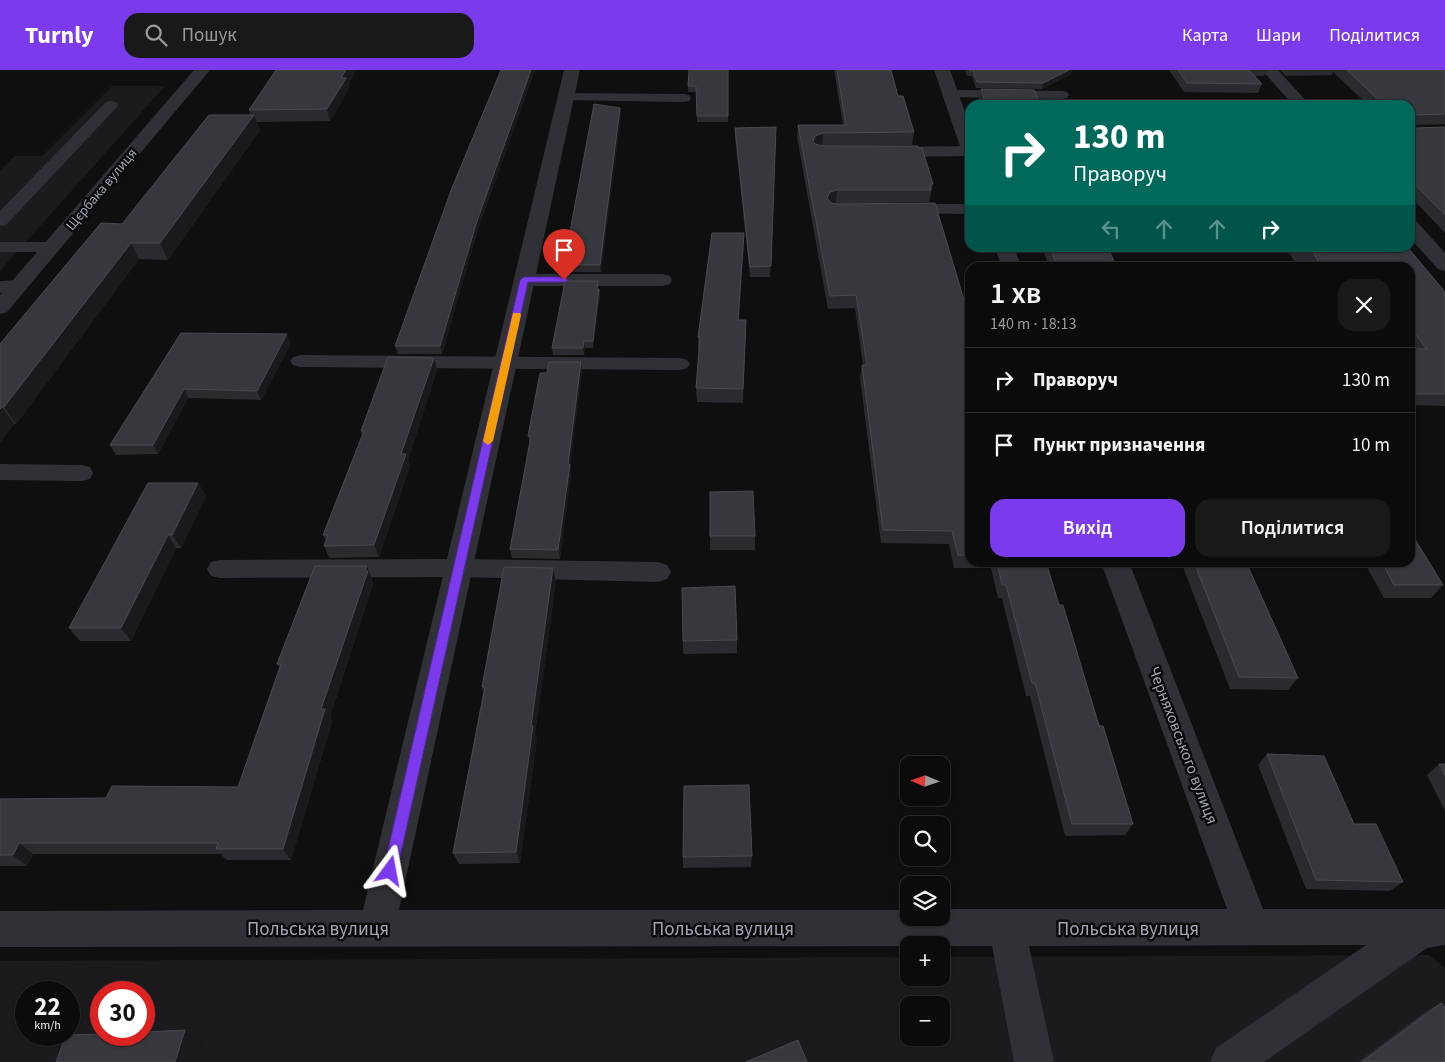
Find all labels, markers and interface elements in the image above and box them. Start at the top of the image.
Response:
search box [124,13,474,58]
text: Turnly [25,18,94,53]
icon: search [142,21,170,49]
text: Пошук [182,22,237,49]
text: Карта [1182,23,1228,48]
text: Шари [1256,23,1301,48]
text: Поділитися [1329,23,1420,48]
text: 130 m [1073,112,1165,162]
icon: right [990,120,1055,185]
street label: Щєрбака вулиця [61,144,142,235]
text: Праворуч [1073,158,1167,190]
icon: left [1097,215,1125,243]
icon: ahead [1150,215,1178,243]
icon: ahead [1203,215,1231,243]
icon: right [1256,215,1284,243]
pin [543,229,585,280]
icon: arrive [550,236,578,264]
text: 1 хв [990,272,1041,315]
button: close [1338,279,1390,331]
text: 140 m · 18:13 [990,313,1077,335]
icon: right [990,366,1018,394]
text: Праворуч [1033,367,1118,394]
text: 130 m [1342,367,1390,394]
icon: arrive [990,431,1018,459]
text: Пункт призначення [1033,432,1205,459]
text: 10 m [1352,432,1390,459]
button: Вихід [990,499,1185,557]
button: Поділитися [1195,499,1390,557]
street label: Черняховського вулиця [1143,664,1223,827]
north arrow [900,756,950,806]
map controls [900,756,950,1046]
button: search [900,816,950,866]
position arrow [363,844,415,896]
button: layers [900,876,950,926]
street label: Польська вулиця [247,916,389,943]
street label: Польська вулиця [652,916,794,943]
street label: Польська вулиця [1057,916,1199,943]
button: + [900,936,950,986]
speed limit sign: 30 [90,981,155,1046]
text: 22 [34,989,61,1025]
button: − [900,996,950,1046]
text: km/h [34,1017,61,1034]

